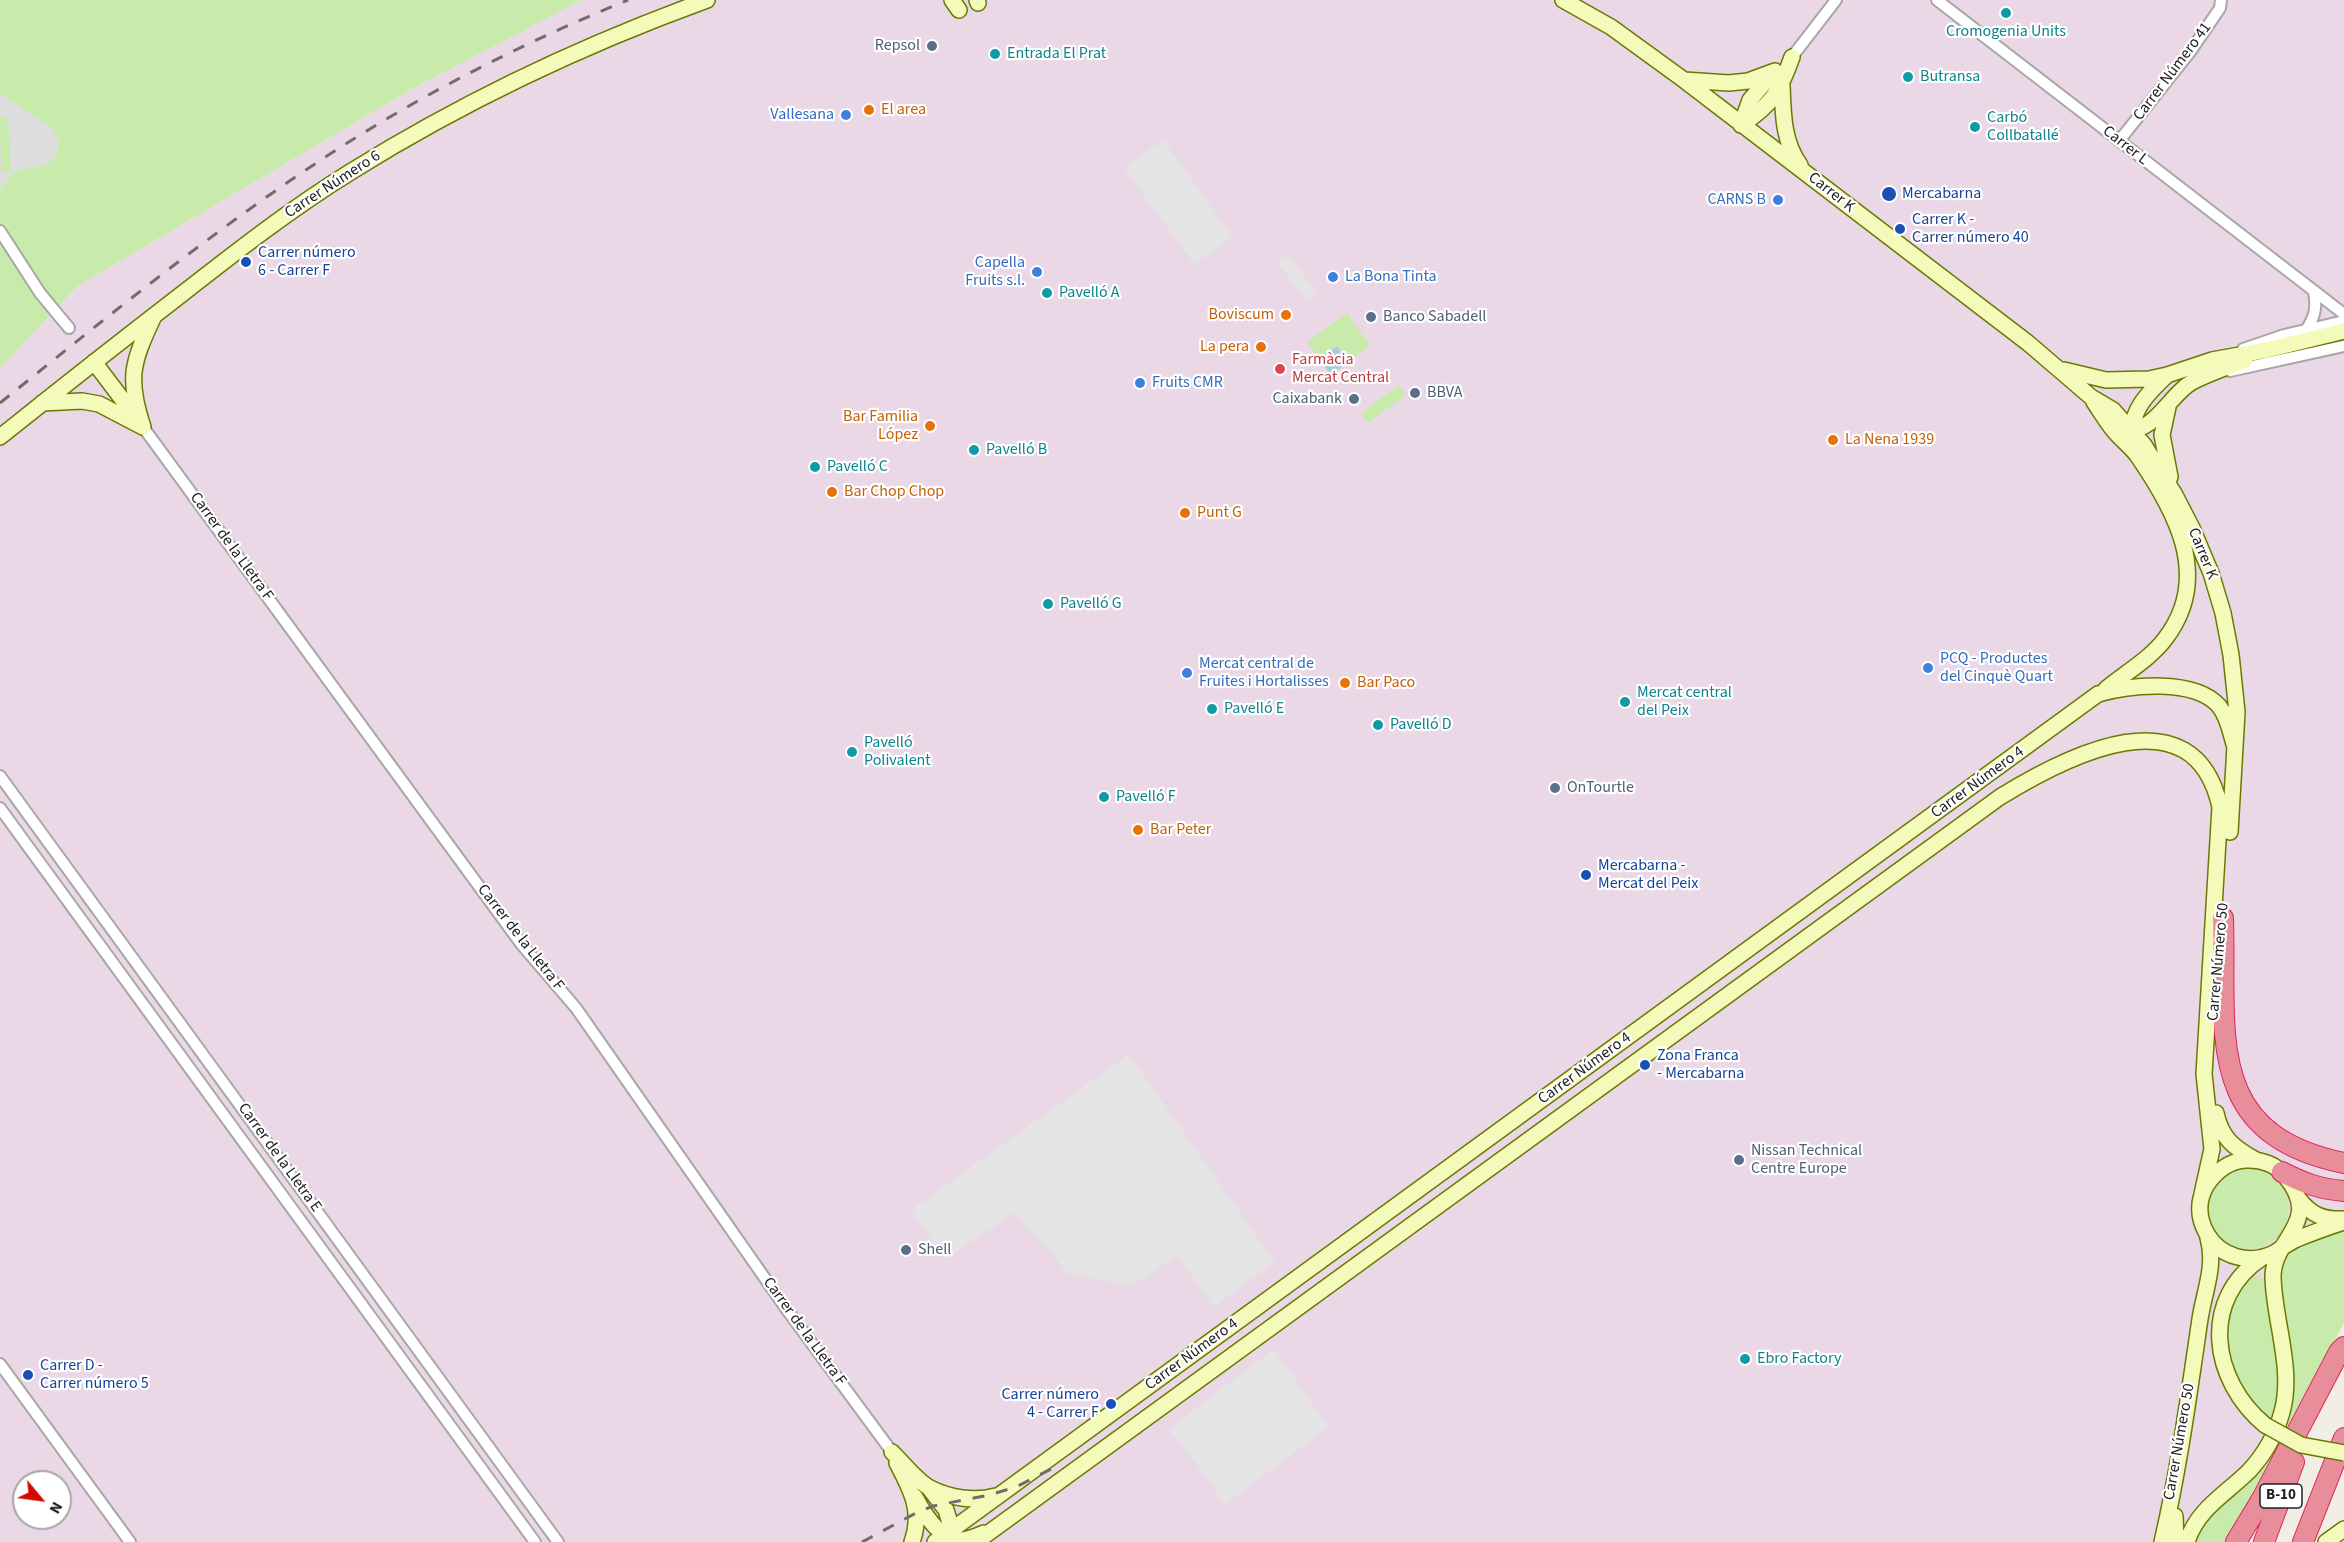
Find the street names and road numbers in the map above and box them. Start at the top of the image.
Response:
street label: Carrer Número 41 [2130,19,2216,125]
street label: Carrer L [2098,122,2152,170]
street label: Carrer Número 6 [282,147,384,223]
street label: Carrer K [1804,169,1858,217]
street label: Carrer de la Lletra F [185,489,277,605]
street label: Carrer K [2183,525,2221,583]
street label: Carrer Número 4 [1928,743,2028,823]
street label: Carrer de la Lletra F [473,881,567,995]
street label: Carrer Número 50 [2204,902,2234,1022]
street label: Carrer Número 4 [1535,1029,1635,1109]
street label: Carrer de la Lletra E [233,1100,325,1216]
street label: Carrer de la Lletra F [758,1274,850,1390]
street label: Carrer Número 4 [1142,1315,1242,1395]
street label: Carrer Número 50 [2160,1382,2200,1502]
road number: B-10 [2260,1484,2302,1508]

